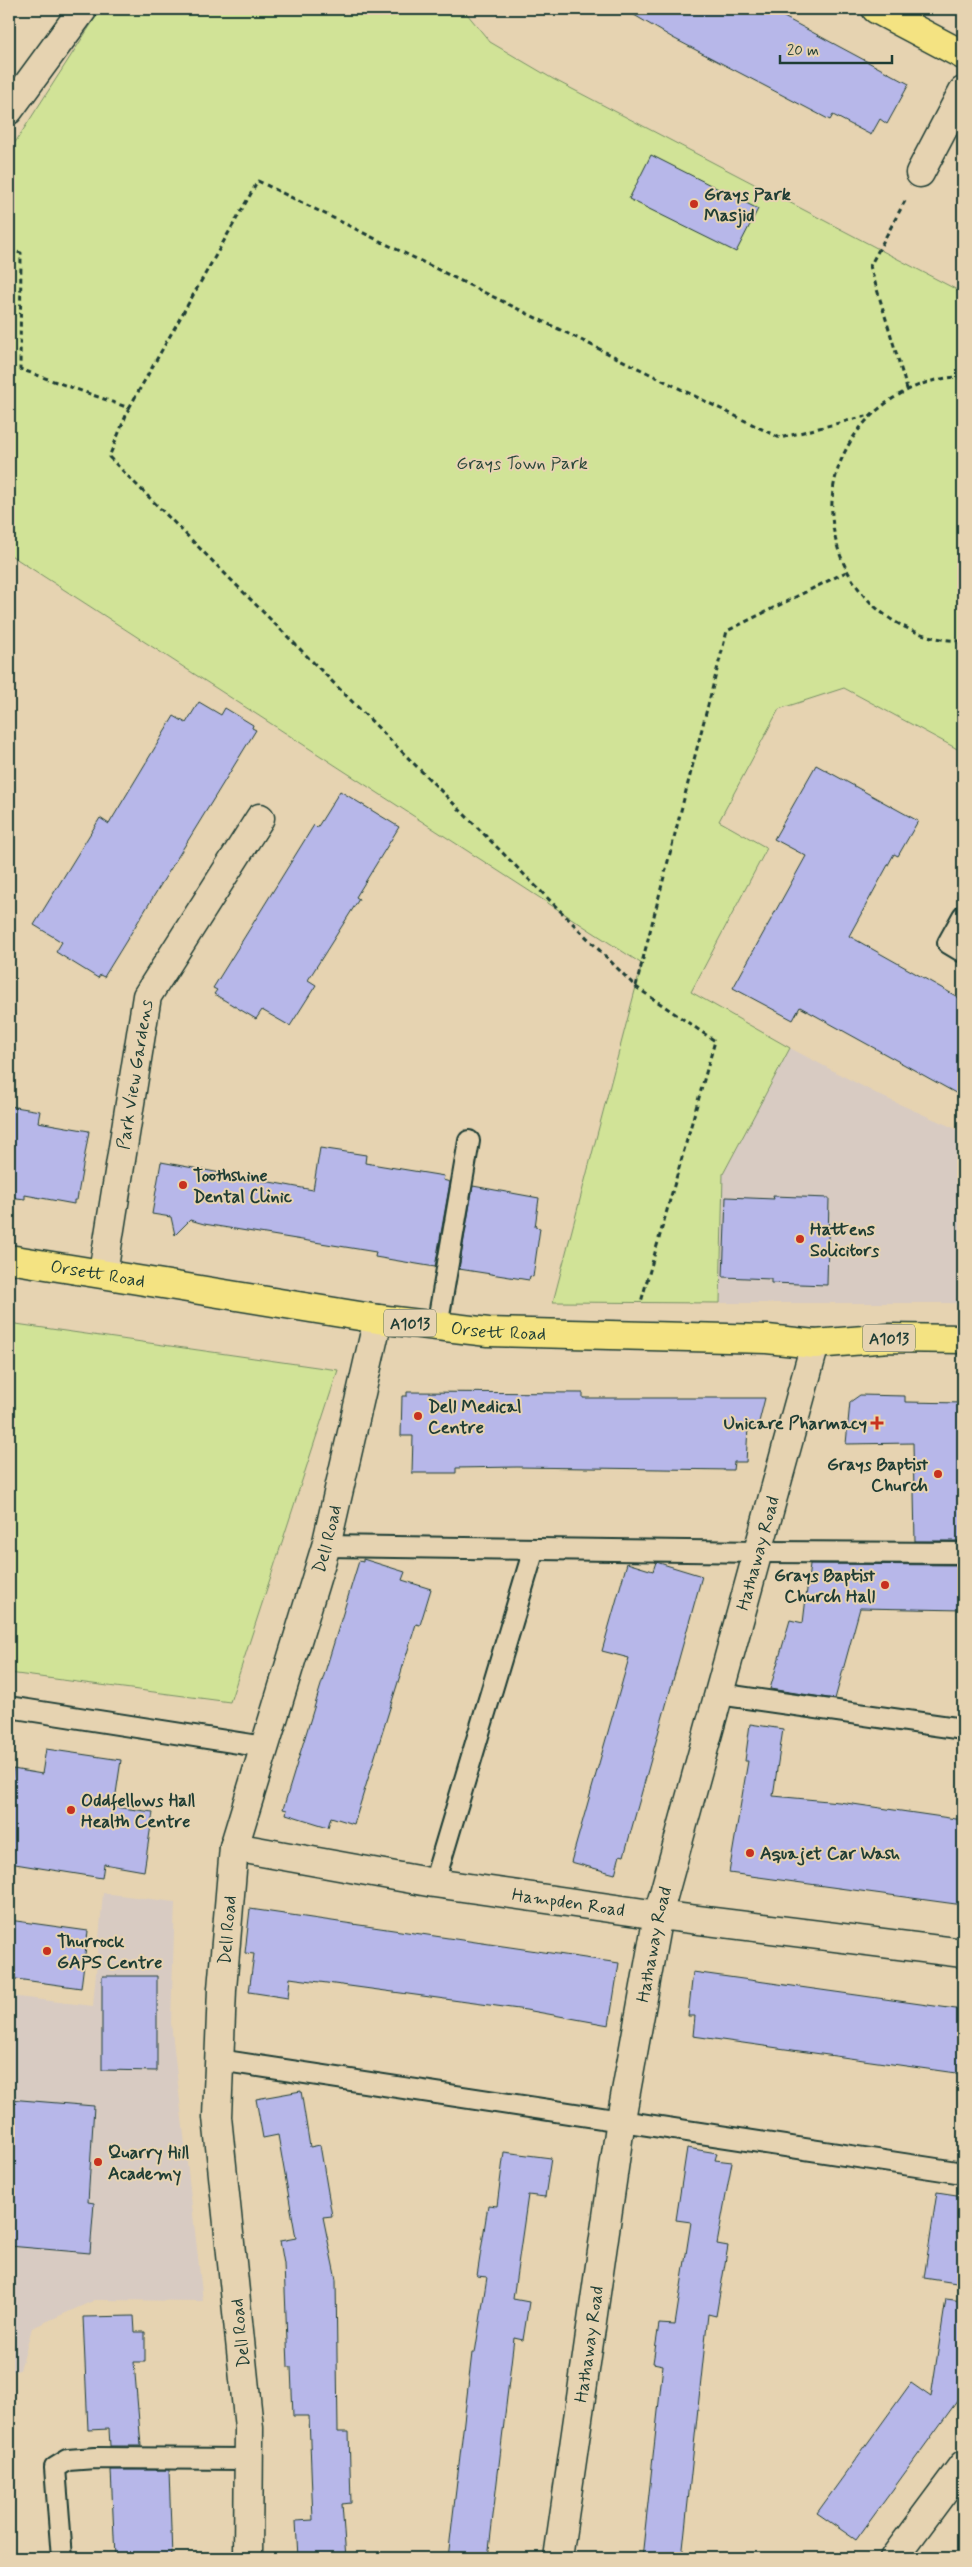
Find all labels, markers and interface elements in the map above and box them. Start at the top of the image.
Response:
scale bar [780,32,892,64]
text: 20 m [787,41,819,61]
place label: Grays Park Masjid [704,183,791,228]
marker: Grays Park Masjid [688,198,700,210]
park label: Grays Town Park [456,452,588,476]
street label: Park View Gardens [112,998,159,1151]
place label: Toothshine Dental Clinic [193,1164,293,1209]
marker: Toothshine Dental Clinic [177,1179,189,1191]
place label: Hattens Solicitors [810,1218,879,1263]
marker: Hattens Solicitors [794,1233,806,1245]
street label: Orsett Road [49,1255,147,1294]
road number: A1013 [384,1310,436,1336]
street label: Orsett Road [449,1317,546,1346]
road number: A1013 [863,1325,915,1352]
place label: Dell Medical Centre [428,1395,521,1440]
marker: Dell Medical Centre [412,1410,424,1422]
place label: Unicare Pharmacy [723,1412,867,1436]
marker: Unicare Pharmacy [871,1417,883,1429]
place label: Grays Baptist Church [827,1453,929,1498]
marker: Grays Baptist Church [932,1468,944,1480]
street label: Hathaway Road [731,1494,786,1613]
street label: Dell Road [307,1503,348,1576]
place label: Grays Baptist Church Hall [774,1564,876,1609]
marker: Grays Baptist Church Hall [879,1579,891,1591]
place label: Oddfellows Hall Health Centre [81,1789,196,1834]
marker: Oddfellows Hall Health Centre [65,1804,77,1816]
place label: Aquajet Car Wash [760,1842,900,1866]
marker: Aquajet Car Wash [744,1847,756,1859]
street label: Hampden Road [510,1883,626,1923]
street label: Hathaway Road [631,1884,678,2005]
street label: Dell Road [213,1894,243,1966]
place label: Thurrock GAPS Centre [57,1930,162,1975]
marker: Thurrock GAPS Centre [41,1945,53,1957]
place label: Quarry Hill Academy [108,2141,190,2186]
marker: Quarry Hill Academy [92,2156,104,2168]
street label: Hathaway Road [569,2284,610,2404]
street label: Dell Road [225,2297,257,2369]

